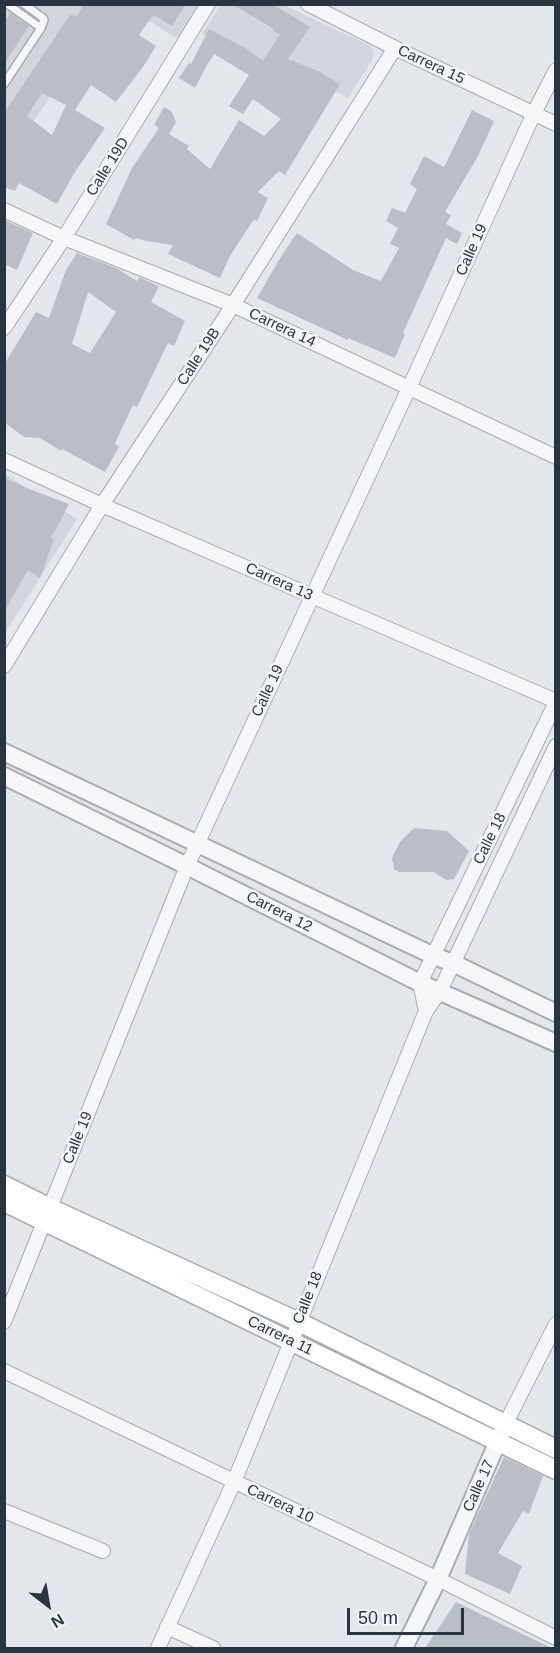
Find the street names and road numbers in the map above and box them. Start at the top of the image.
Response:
street label: Carrera 15 [395,42,467,88]
street label: Calle 19D [83,134,133,200]
street label: Calle 19 [453,221,491,279]
street label: Carrera 14 [246,305,318,351]
street label: Calle 19B [174,325,224,389]
street label: Carrera 13 [243,559,315,605]
street label: Calle 19 [248,662,288,720]
street label: Calle 18 [470,810,510,868]
street label: Carrera 12 [243,888,315,936]
street label: Calle 19 [59,1109,97,1167]
street label: Calle 18 [289,1269,327,1327]
street label: Carrera 11 [244,1312,316,1360]
street label: Calle 17 [460,1457,498,1515]
street label: Carrera 10 [244,1481,316,1527]

